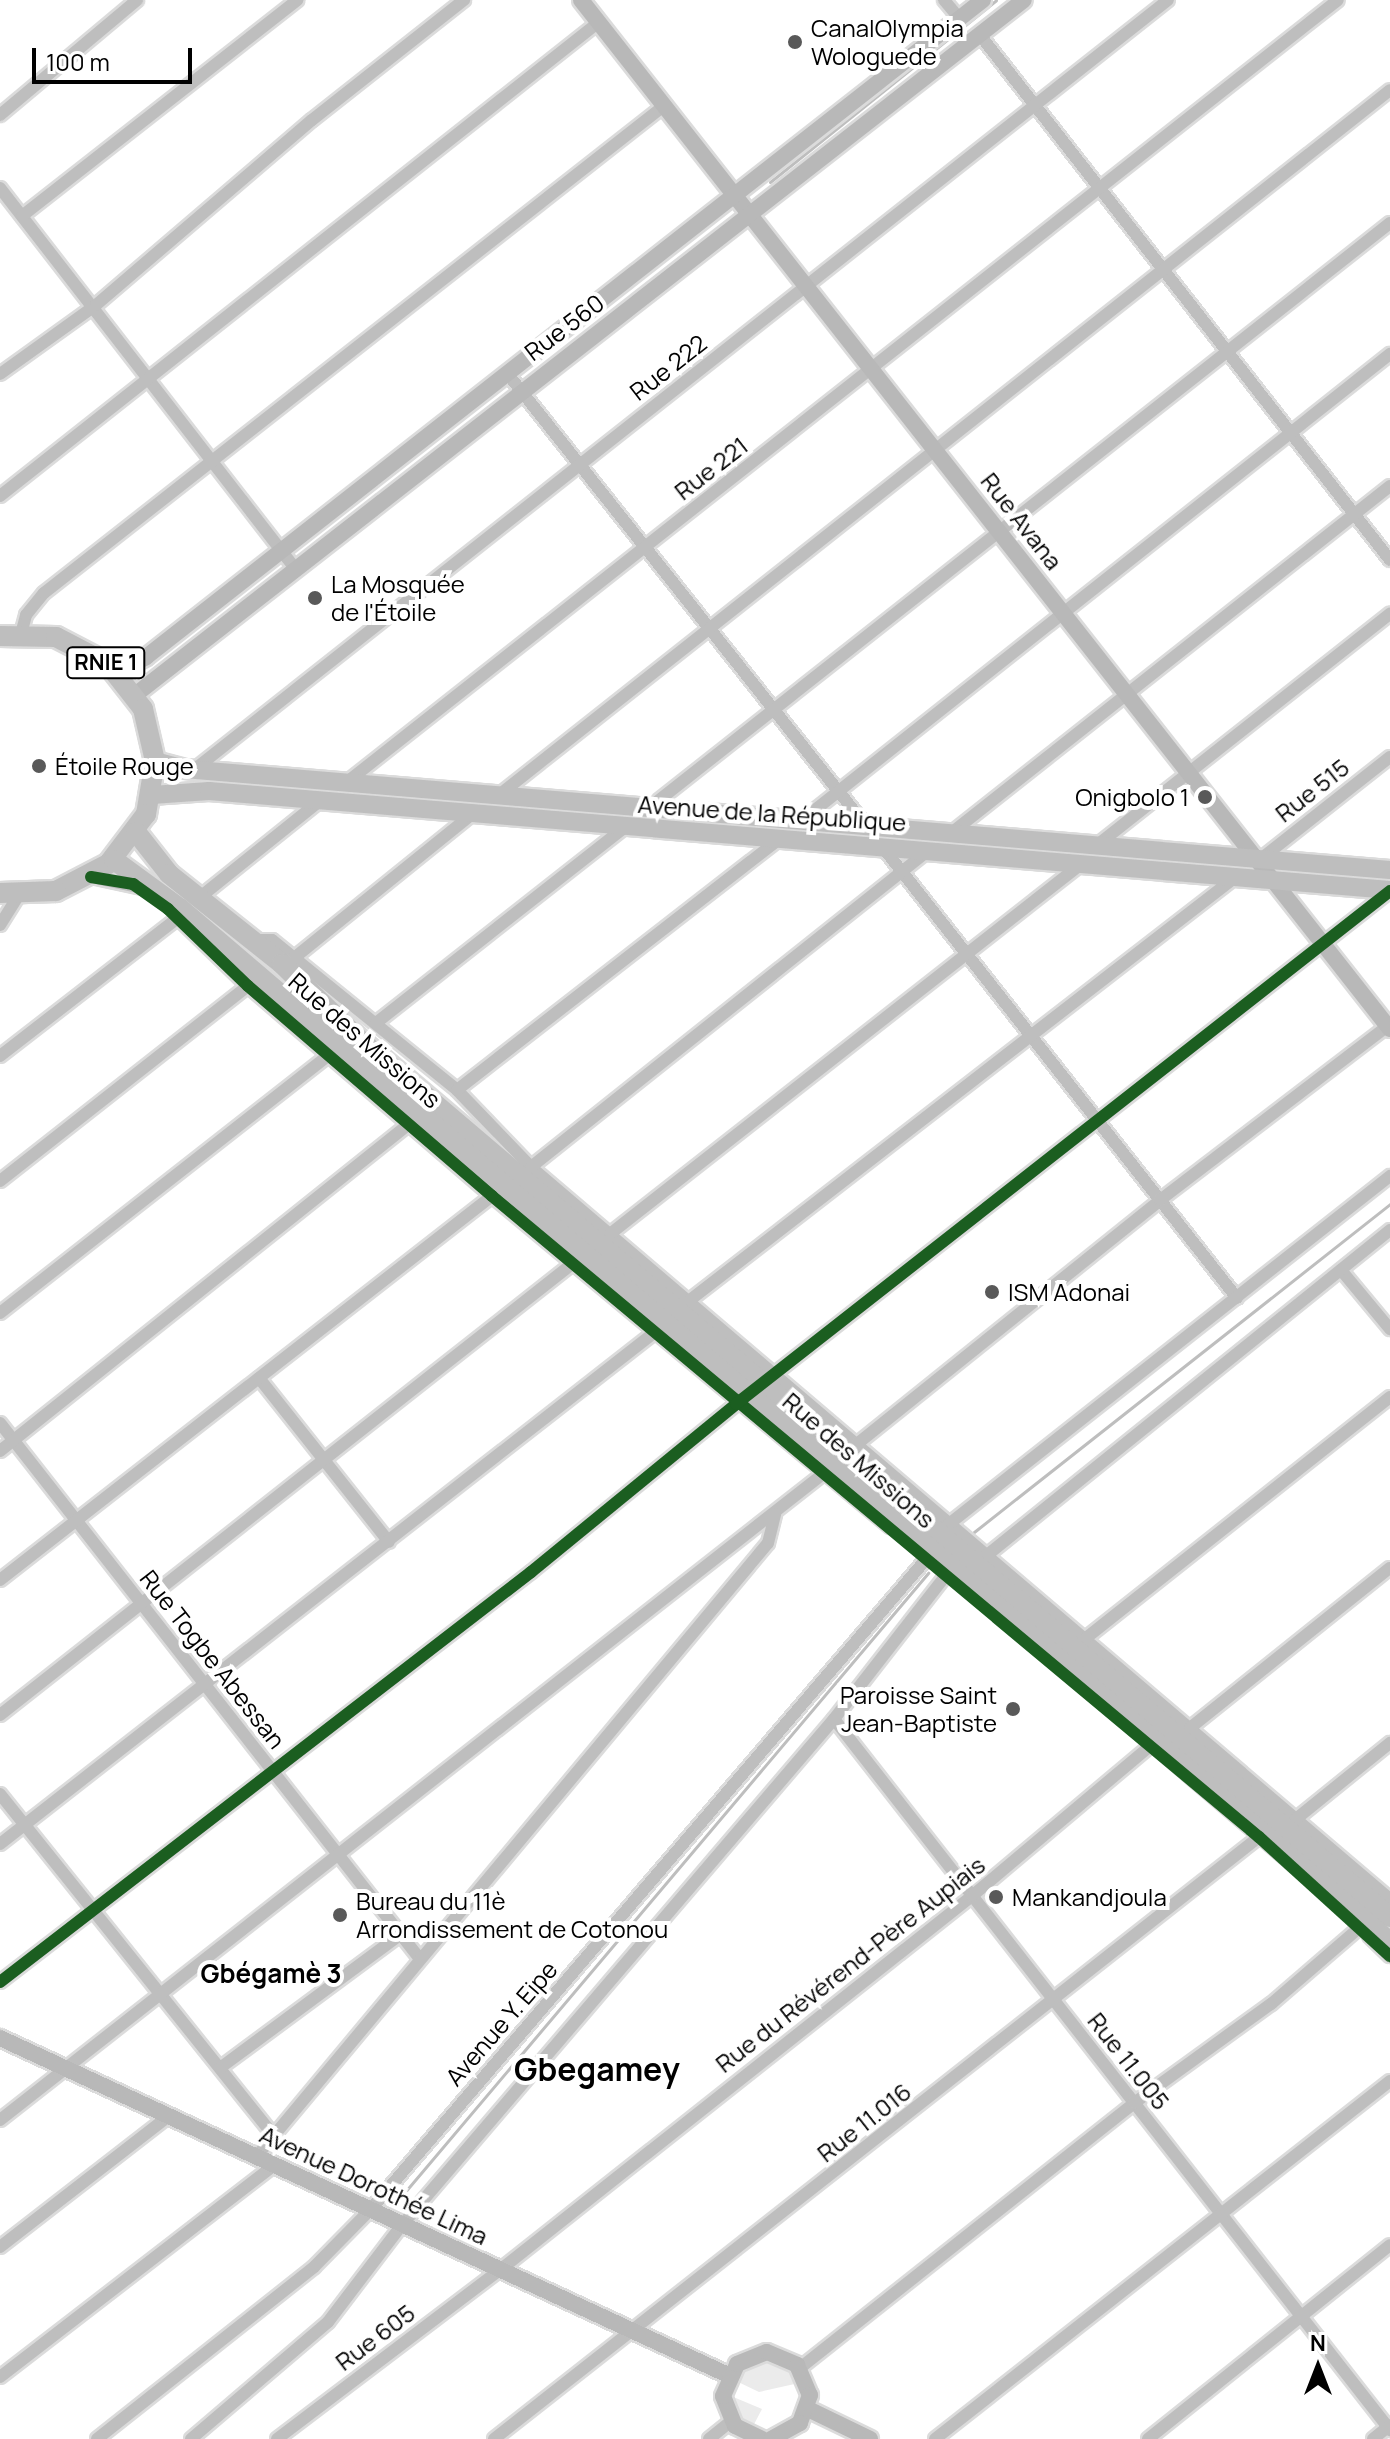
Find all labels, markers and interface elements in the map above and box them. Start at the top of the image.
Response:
place label: CanalOlympia Wologuede [811,14,964,70]
scale bar [36,32,196,82]
marker: CanalOlympia Wologuede [786,33,804,51]
text: 100 m [46,45,110,78]
street label: Rue 560 [519,288,609,366]
street label: Rue 222 [624,328,712,406]
street label: Rue 221 [669,431,753,505]
street label: Rue Avana [975,467,1069,575]
place label: La Mosquée de l'Étoile [331,570,465,626]
marker: La Mosquée de l'Étoile [306,589,324,607]
road number: RNIE 1 [66,645,146,681]
place label: Étoile Rouge [55,752,194,780]
street label: Rue 515 [1270,752,1354,828]
marker: Étoile Rouge [30,757,48,775]
place label: Onigbolo 1 [1075,783,1189,811]
marker: Onigbolo 1 [1196,788,1214,806]
street label: Avenue de la République [637,789,907,837]
street label: Rue des Missions [283,966,447,1114]
place label: ISM Adonai [1008,1278,1130,1306]
marker: ISM Adonai [983,1283,1001,1301]
street label: Rue des Missions [777,1386,941,1534]
street label: Rue Togbe Abessan [134,1564,292,1754]
place label: Paroisse Saint Jean-Baptiste [840,1681,997,1737]
marker: Paroisse Saint Jean-Baptiste [1004,1700,1022,1718]
street label: Rue du Révérend-Père Aupiais [710,1850,990,2078]
place label: Mankandjoula [1012,1883,1167,1911]
place label: Bureau du 11è Arrondissement de Cotonou [356,1887,668,1943]
marker: Mankandjoula [987,1888,1005,1906]
marker: Bureau du 11è Arrondissement de Cotonou [331,1906,349,1924]
street label: Avenue Y. Eipe [439,1955,563,2091]
district label: Gbégamè 3 [200,1958,342,1990]
street label: Rue 11.005 [1082,2007,1176,2115]
district label: Gbegamey [514,2050,680,2088]
street label: Rue 11.016 [811,2076,917,2168]
street label: Avenue Dorothée Lima [255,2120,493,2250]
street label: Rue 605 [330,2298,420,2376]
north arrow [1278,2327,1358,2407]
text: N [1310,2328,1326,2358]

